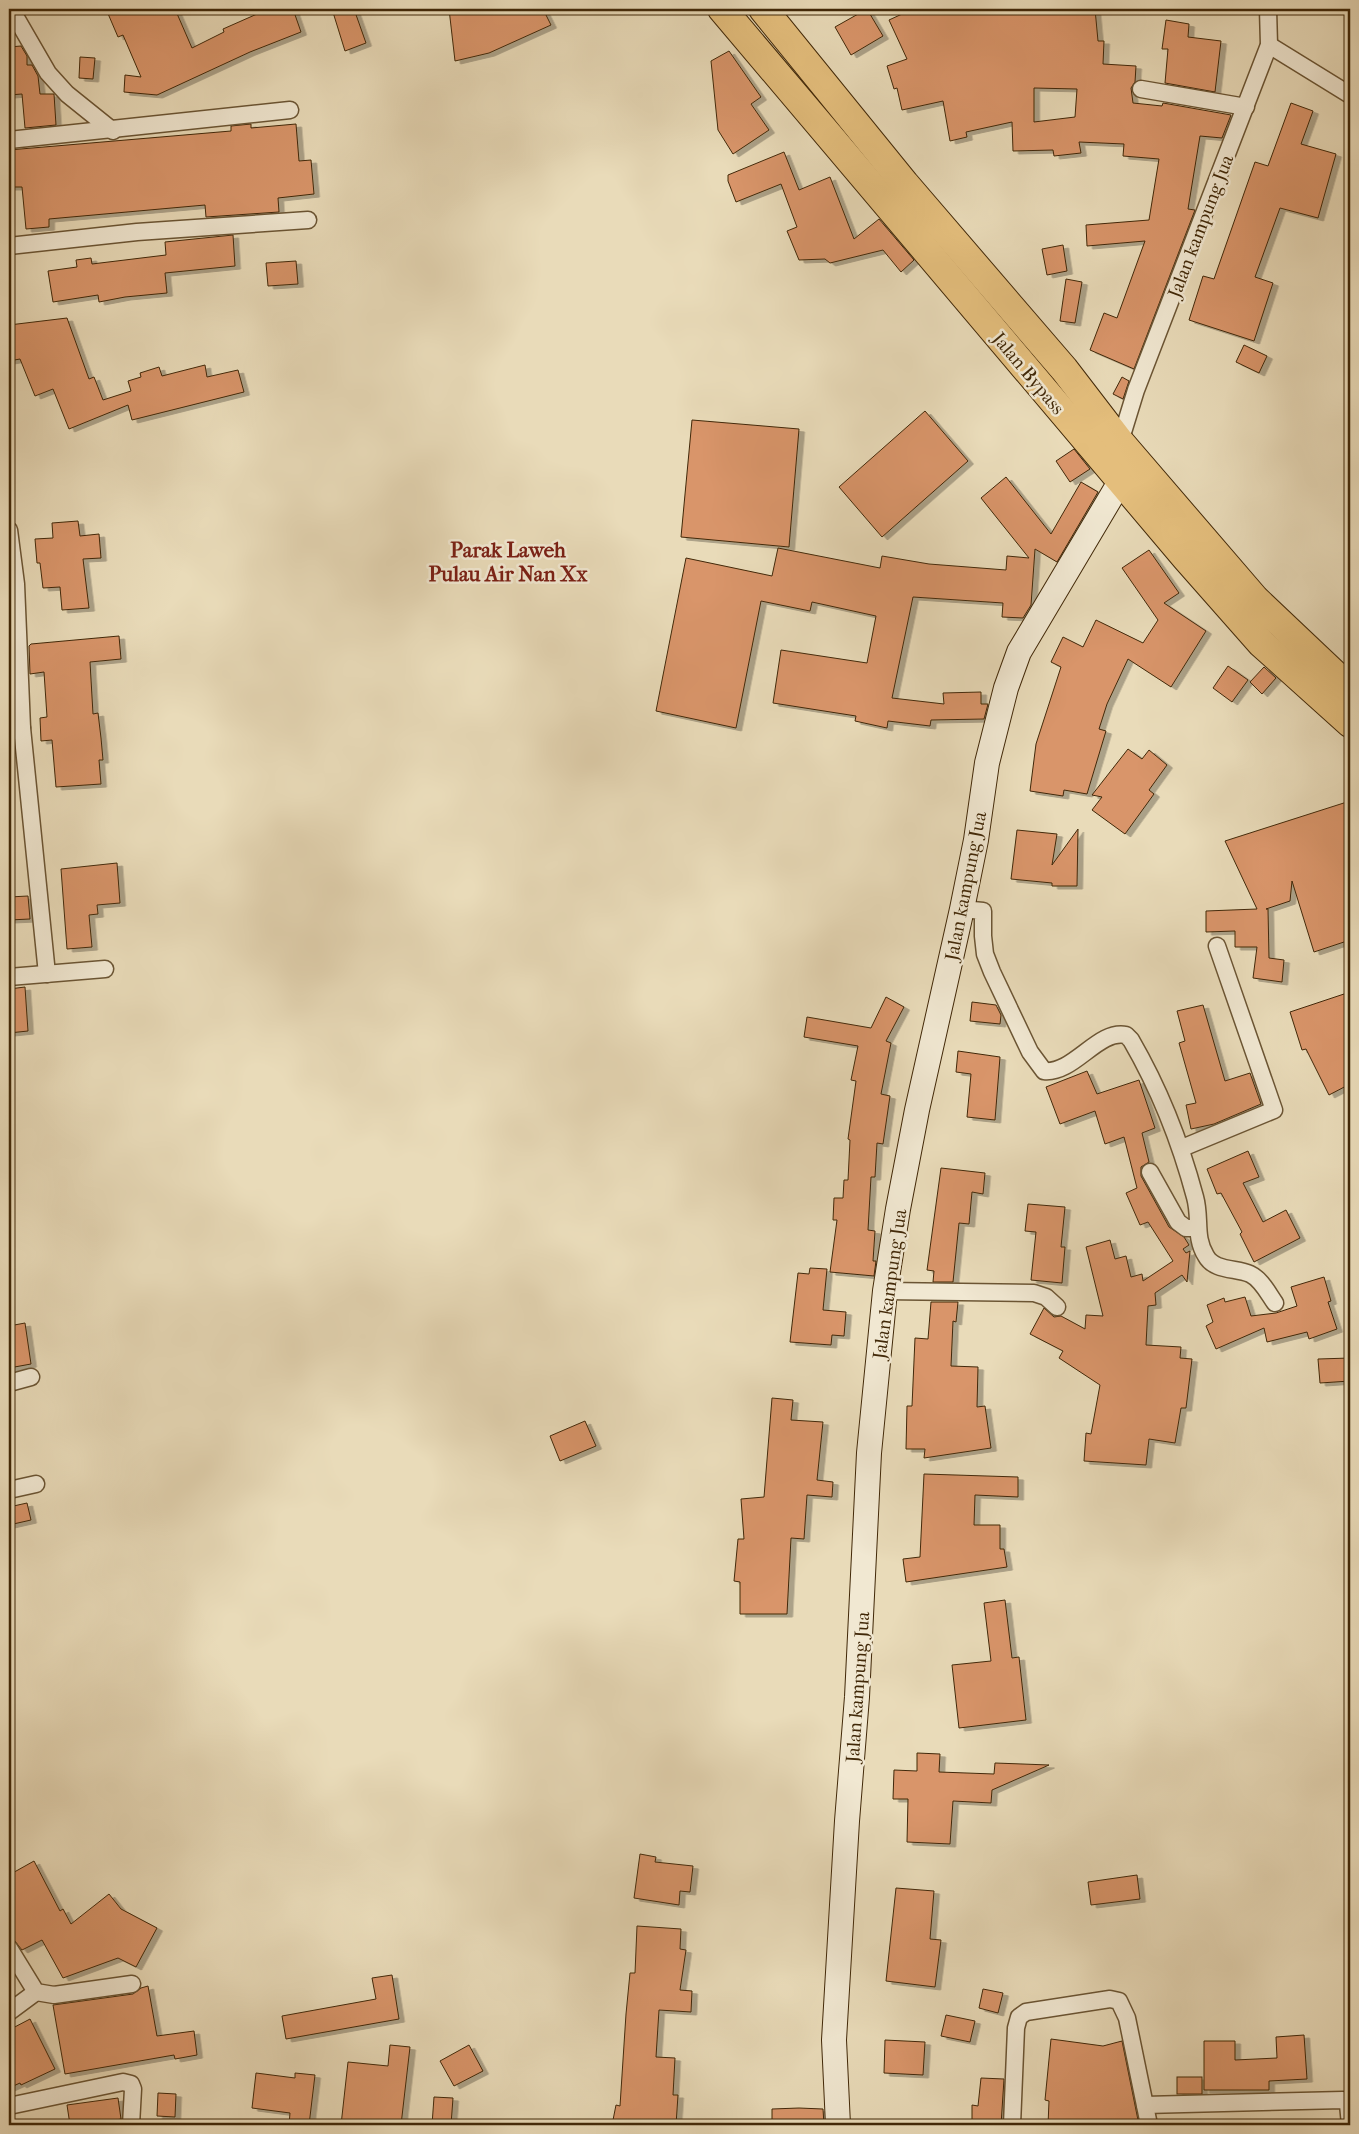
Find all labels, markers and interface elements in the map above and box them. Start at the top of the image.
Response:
street label: Jalan kampung Jua [1163,151,1238,303]
street label: Jalan Bypass [986,327,1069,419]
district label: Parak Laweh Pulau Air Nan Xx [429,538,588,586]
street label: Jalan kampung Jua [940,810,991,965]
street label: Jalan kampung Jua [868,1207,911,1363]
street label: Jalan kampung Jua [842,1610,874,1765]

